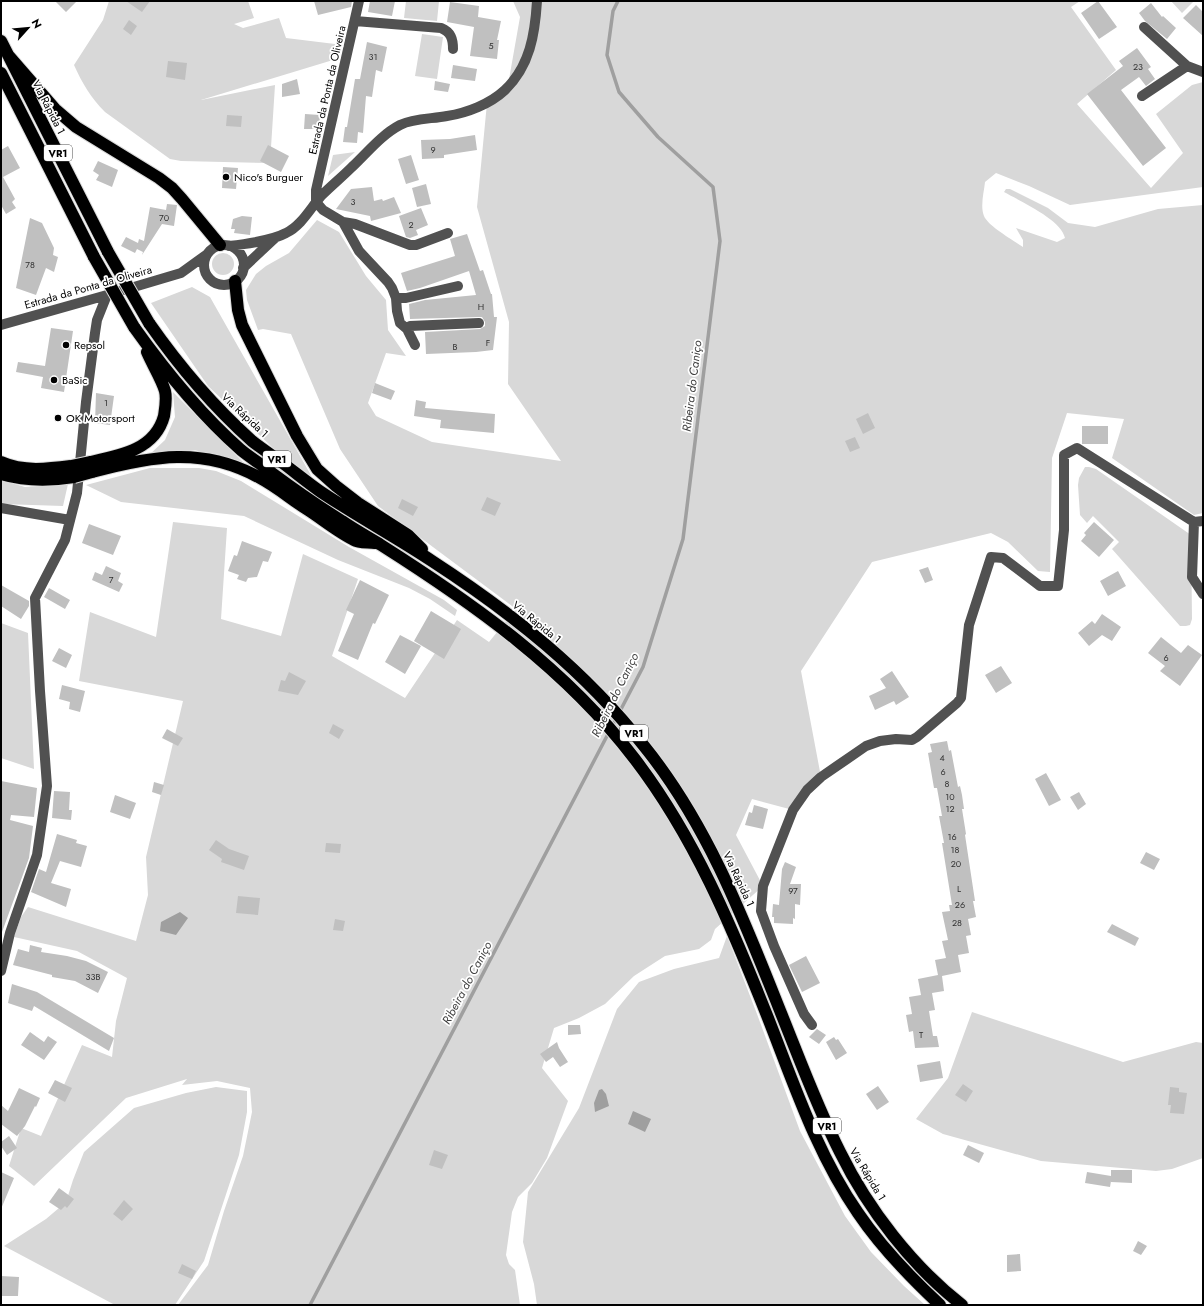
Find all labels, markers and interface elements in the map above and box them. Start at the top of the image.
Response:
north arrow [8,8,48,48]
text: N [28,16,46,31]
street label: Estrada da Ponta da Oliveira [304,24,350,156]
house number: 5 [488,39,494,52]
house number: 31 [369,50,377,63]
house number: 23 [1133,60,1143,73]
street label: Via Rápida 1 [28,77,70,137]
house number: 9 [430,143,436,156]
road number: VR1 [44,145,72,161]
place label: Nico's Burguer [234,169,303,185]
marker: Nico's Burguer [221,172,231,182]
house number: 3 [351,195,356,208]
house number: 70 [159,211,170,224]
house number: 2 [408,218,414,231]
house number: 78 [25,258,35,271]
street label: Estrada da Ponta da Oliveira [22,261,154,313]
house number: H [478,300,484,313]
house number: F [486,336,490,349]
place label: Repsol [74,337,105,353]
water label: Ribeira do Caniço [677,339,707,433]
marker: Repsol [61,340,71,350]
house number: B [452,340,458,353]
place label: BaSic [62,372,88,388]
marker: BaSic [49,375,59,385]
street label: Via Rápida 1 [218,389,272,441]
house number: 1 [104,396,108,409]
place label: OK Motorsport [66,410,135,426]
marker: OK Motorsport [53,413,63,423]
road number: VR1 [263,451,291,467]
house number: 7 [109,573,114,586]
street label: Via Rápida 1 [509,597,565,647]
water label: Ribeira do Caniço [587,649,643,740]
house number: 6 [1163,651,1169,664]
road number: VR1 [620,725,648,741]
house number: 4 [939,751,945,764]
house number: 6 [940,765,946,778]
house number: 8 [945,777,950,790]
house number: 10 [945,790,955,803]
house number: 12 [945,802,955,815]
house number: 16 [947,830,957,843]
house number: 18 [951,843,960,856]
street label: Via Rápida 1 [719,849,759,909]
house number: 20 [951,857,962,870]
house number: L [957,882,961,895]
house number: 97 [788,884,798,897]
house number: 26 [955,898,965,911]
house number: 28 [952,916,962,929]
water label: Ribeira do Caniço [438,938,497,1028]
house number: 33B [86,970,100,983]
house number: T [919,1028,924,1041]
road number: VR1 [813,1118,841,1134]
street label: Via Rápida 1 [846,1145,890,1203]

